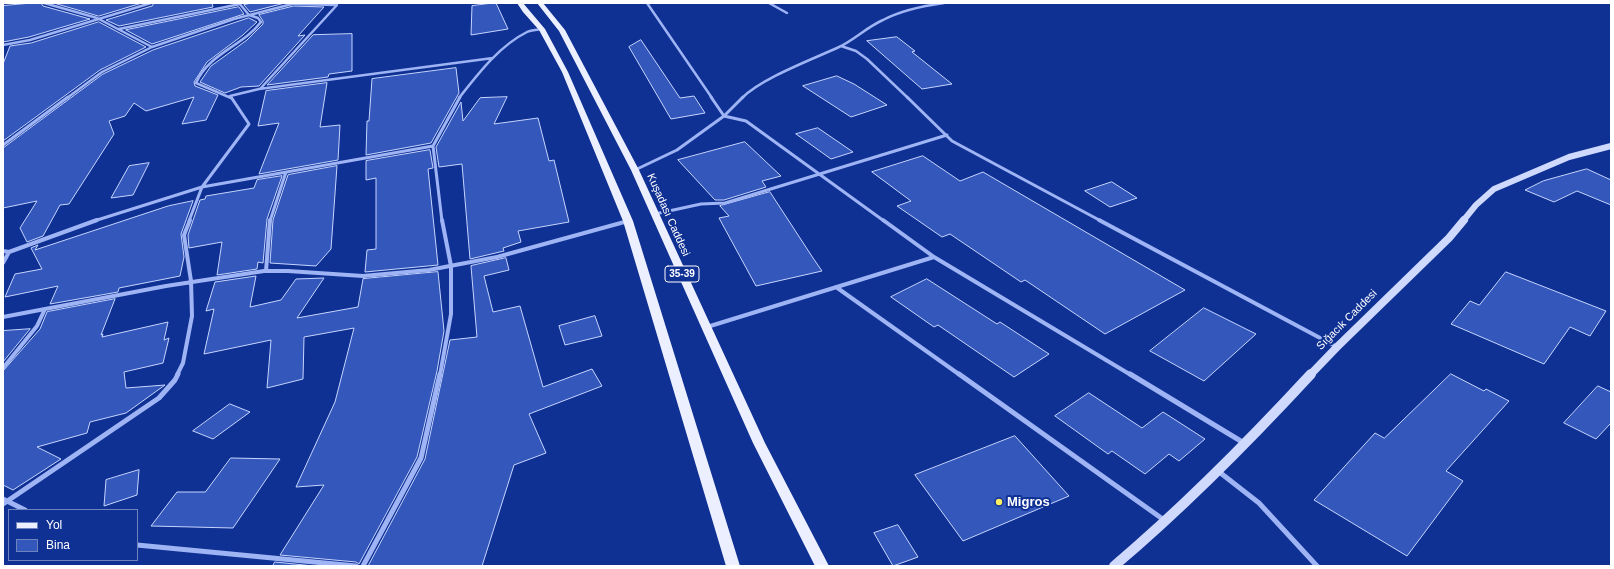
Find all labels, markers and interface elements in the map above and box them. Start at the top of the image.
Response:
street label: Kuşadası Caddesi [644,172,692,258]
road number: 35-39 [665,266,699,282]
street label: Sığacık Caddesi [1314,287,1380,353]
place label: Migros [1007,494,1050,510]
marker: Migros [994,497,1004,507]
legend [8,509,138,561]
text: Yol [46,518,62,532]
text: Bina [46,538,70,552]

